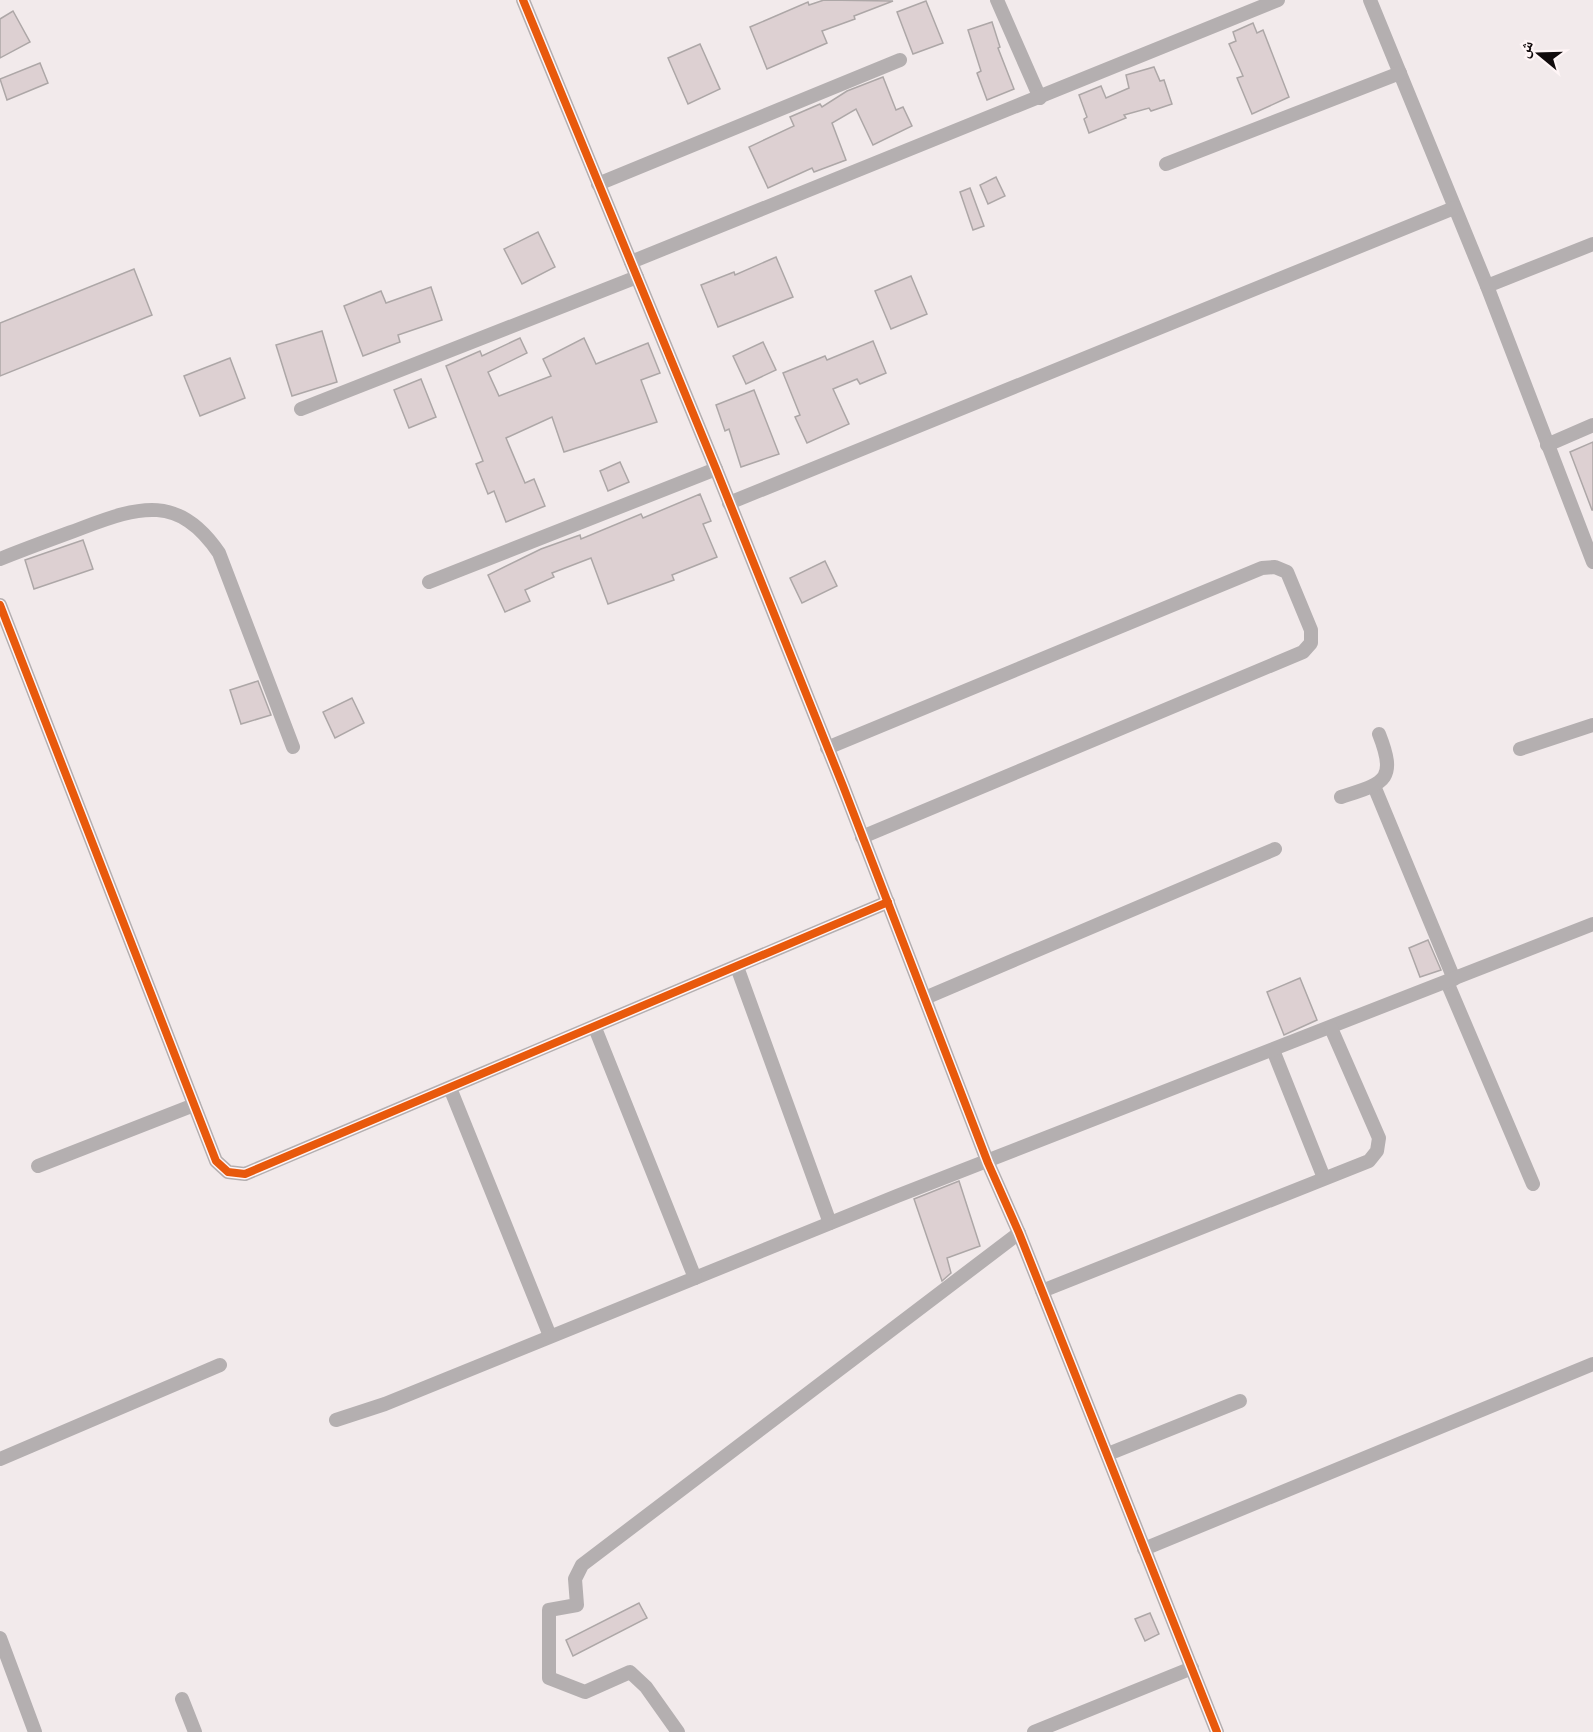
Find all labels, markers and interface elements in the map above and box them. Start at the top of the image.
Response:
north arrow [1509,24,1569,84]
text: ش [1513,38,1537,60]

